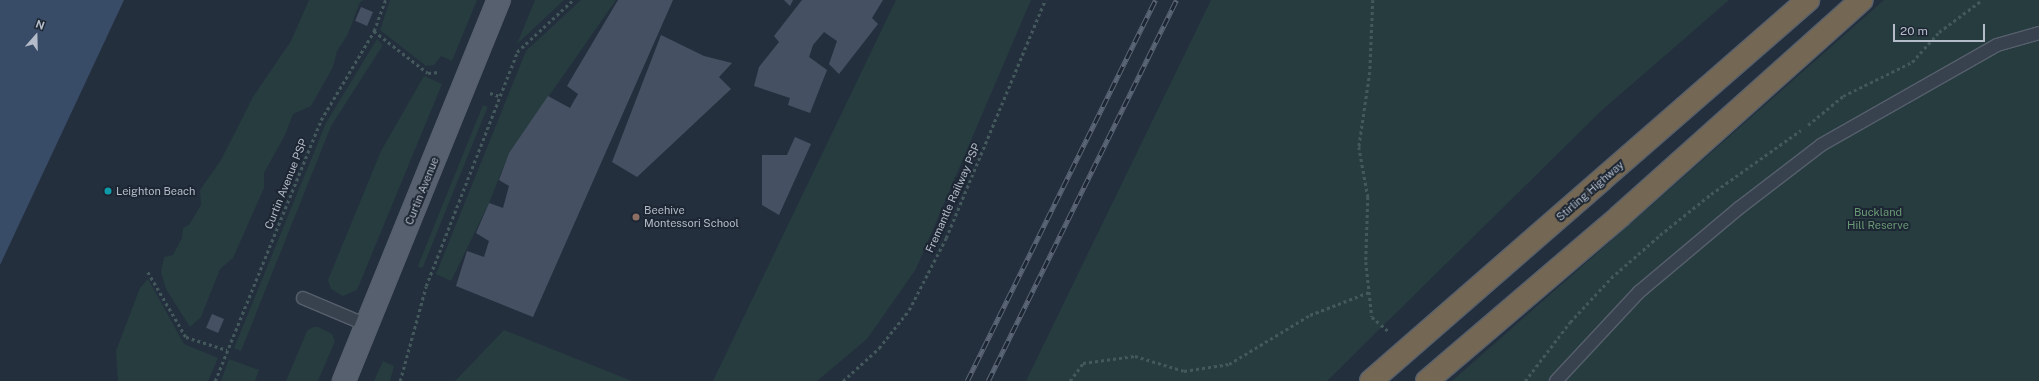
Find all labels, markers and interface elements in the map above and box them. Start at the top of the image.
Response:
north arrow [16,16,56,56]
scale bar [1895,16,1987,42]
text: N [34,18,46,32]
text: 20 m [1900,24,1928,38]
street label: Curtin Avenue PSP [262,137,310,231]
street label: Fremantle Railway PSP [923,141,983,255]
street label: Curtin Avenue [402,155,442,227]
street label: Stirling Highway [1554,158,1626,224]
place label: Leighton Beach [116,184,195,198]
marker: Leighton Beach [103,186,113,196]
place label: Beehive Montessori School [644,204,739,230]
park label: Buckland Hill Reserve [1847,206,1909,232]
marker: Beehive Montessori School [631,212,641,222]

